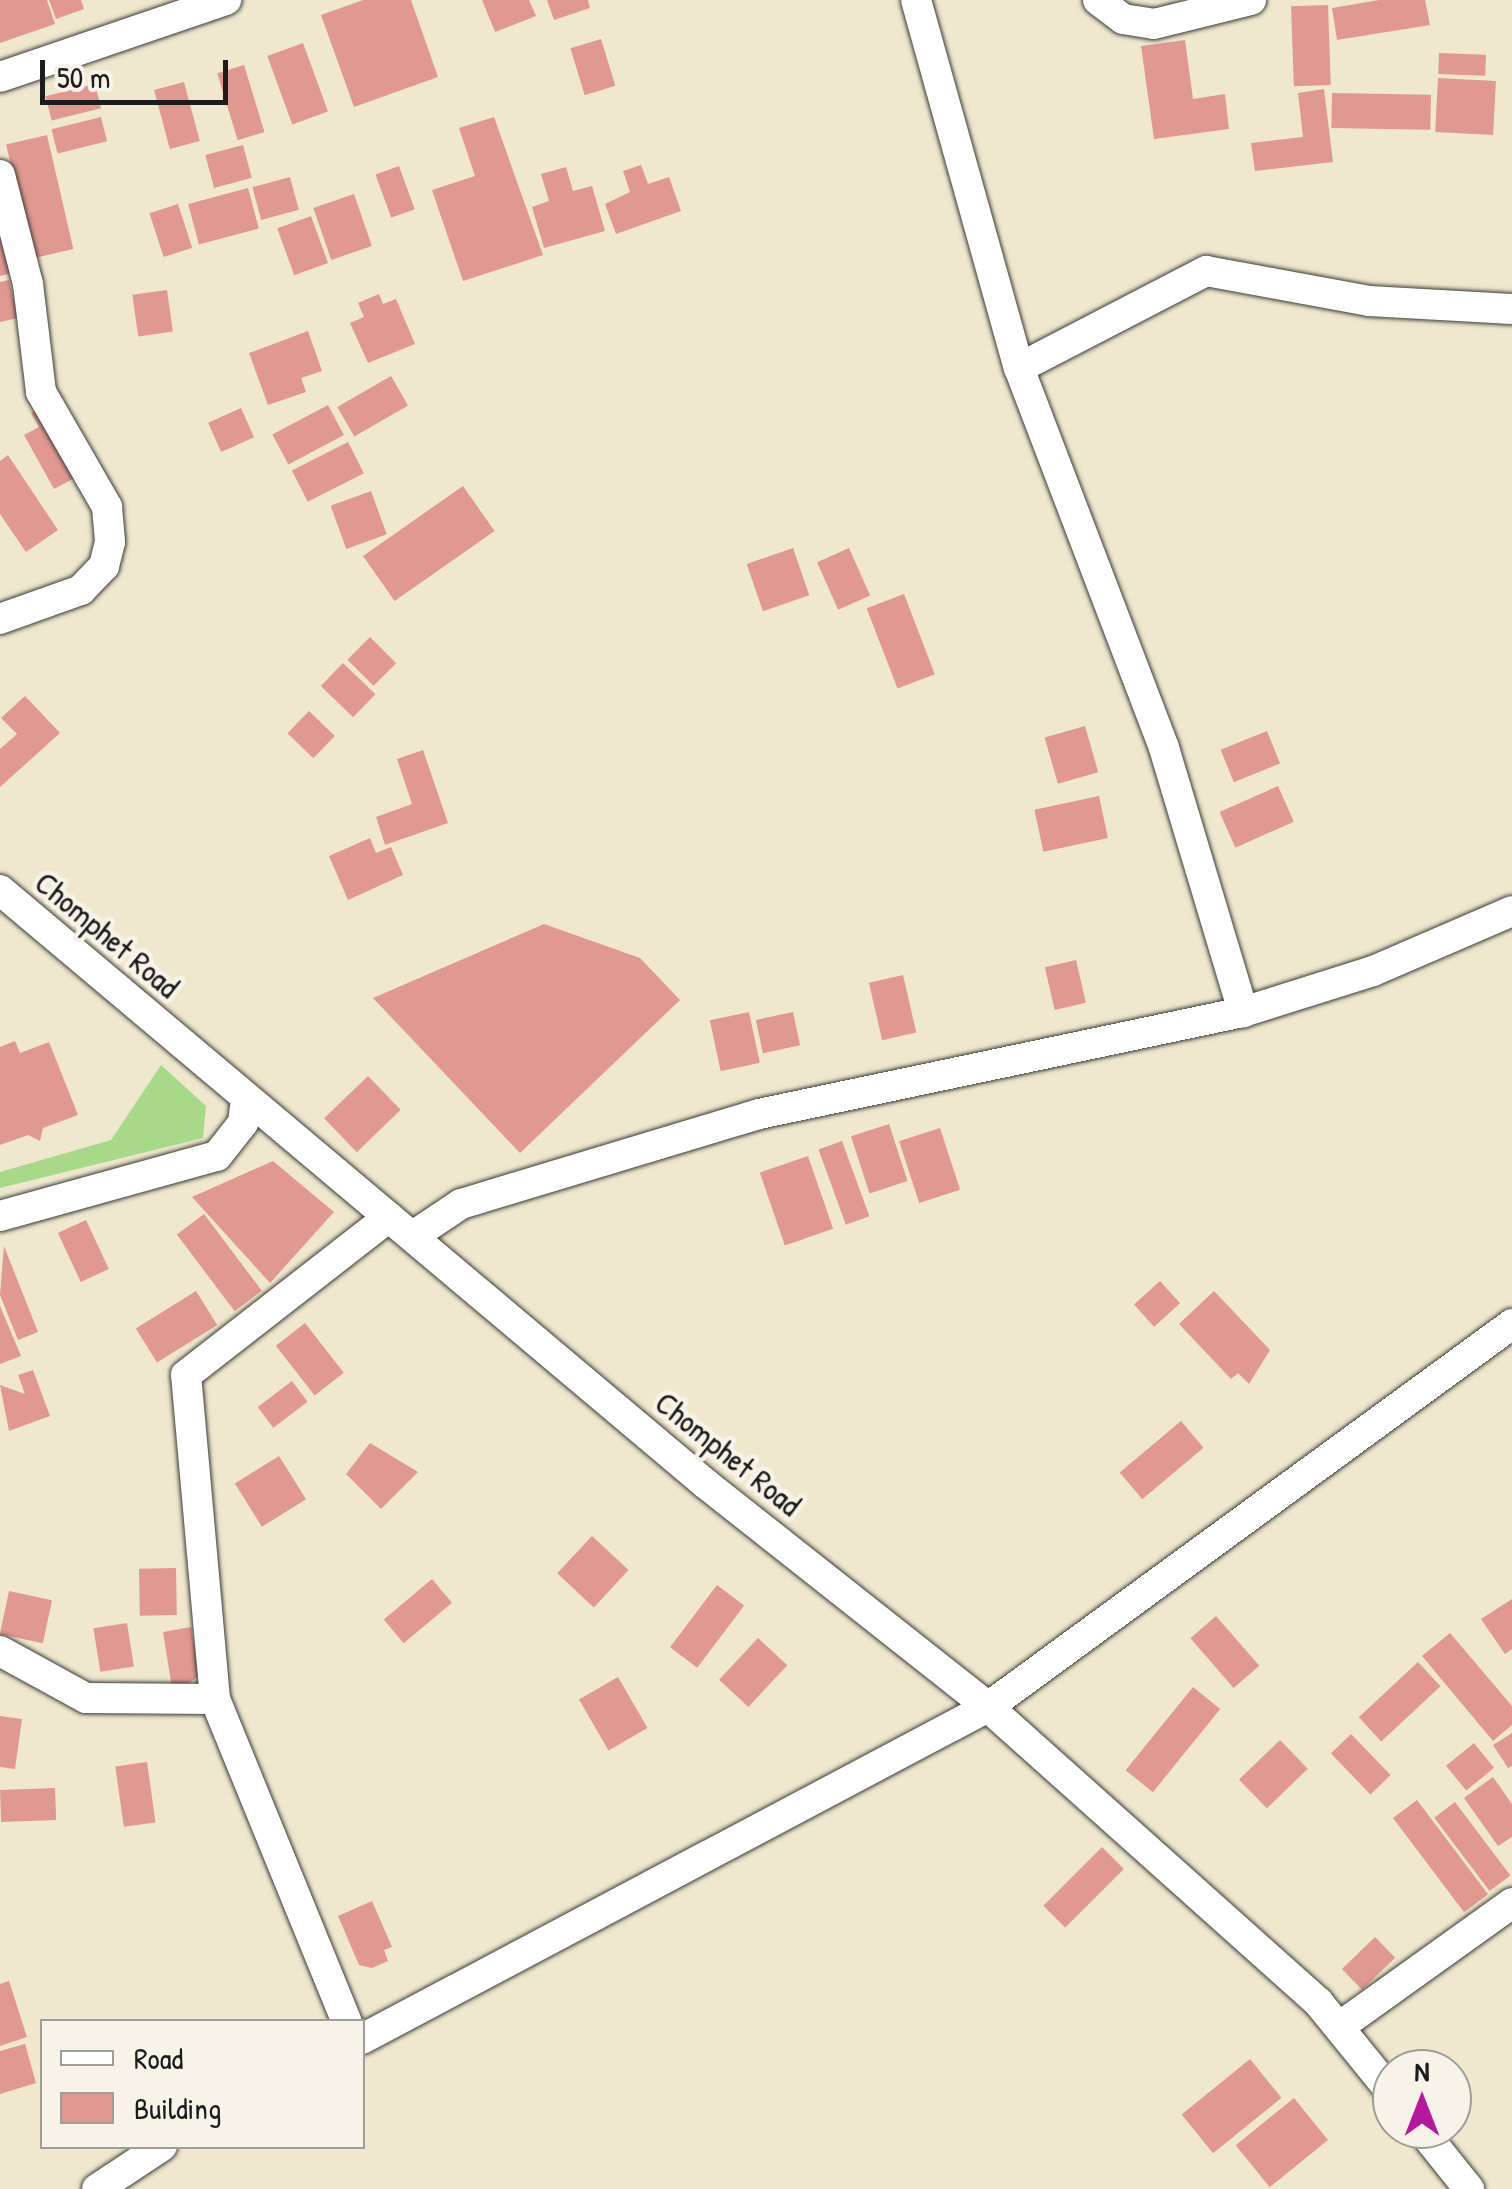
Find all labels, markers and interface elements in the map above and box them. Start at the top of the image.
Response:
scale bar [45,40,232,102]
text: 50 m [57,57,110,97]
street label: Chomphet Road [27,864,187,1006]
street label: Chomphet Road [647,1384,809,1524]
legend [40,2019,365,2149]
text: Road [134,2038,183,2078]
north arrow [1372,2049,1472,2149]
text: N [1415,2052,1429,2090]
text: Building [134,2088,221,2128]

